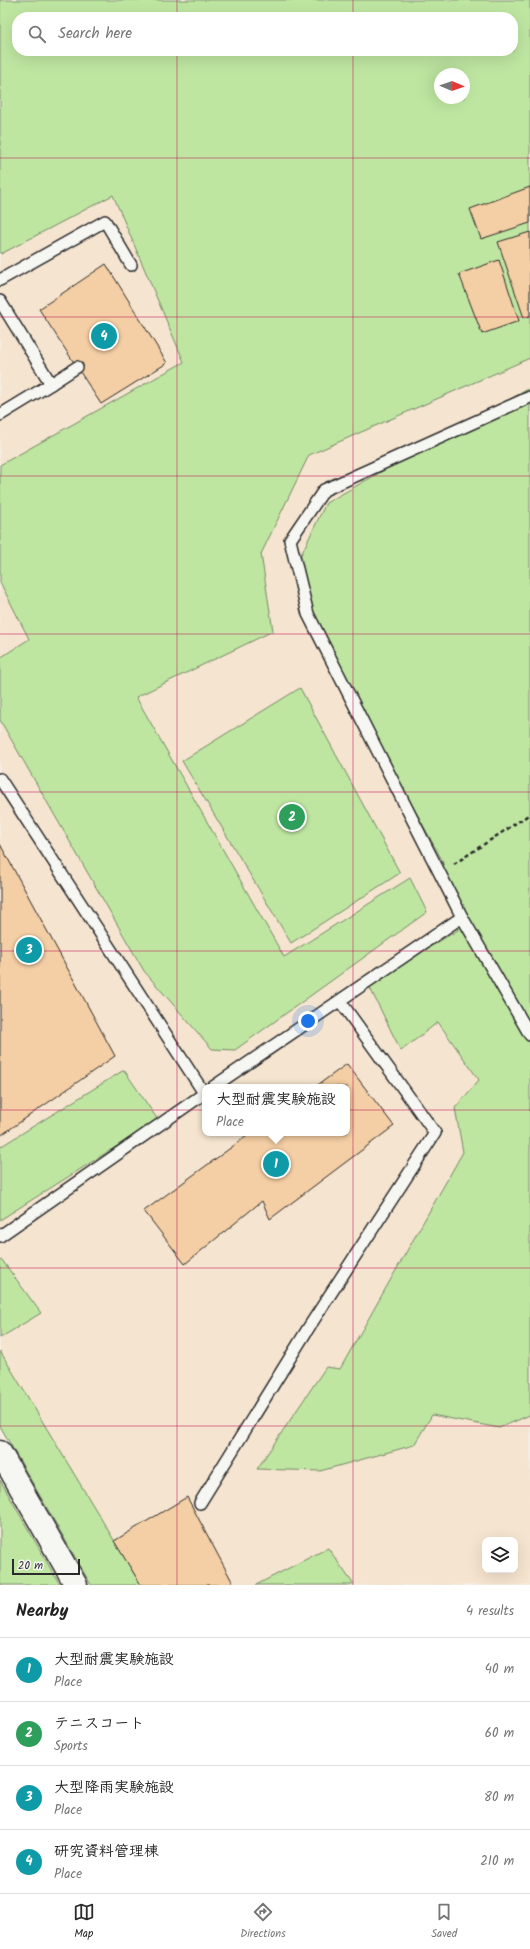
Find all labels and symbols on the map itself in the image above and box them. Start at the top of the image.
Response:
north arrow [434,68,470,104]
pin: 4 [91,321,117,351]
pin: 2 [279,802,305,832]
pin: 3 [16,935,42,965]
your location [298,1011,318,1031]
pin: 1 [263,1149,289,1179]
scale bar [12,1557,80,1576]

